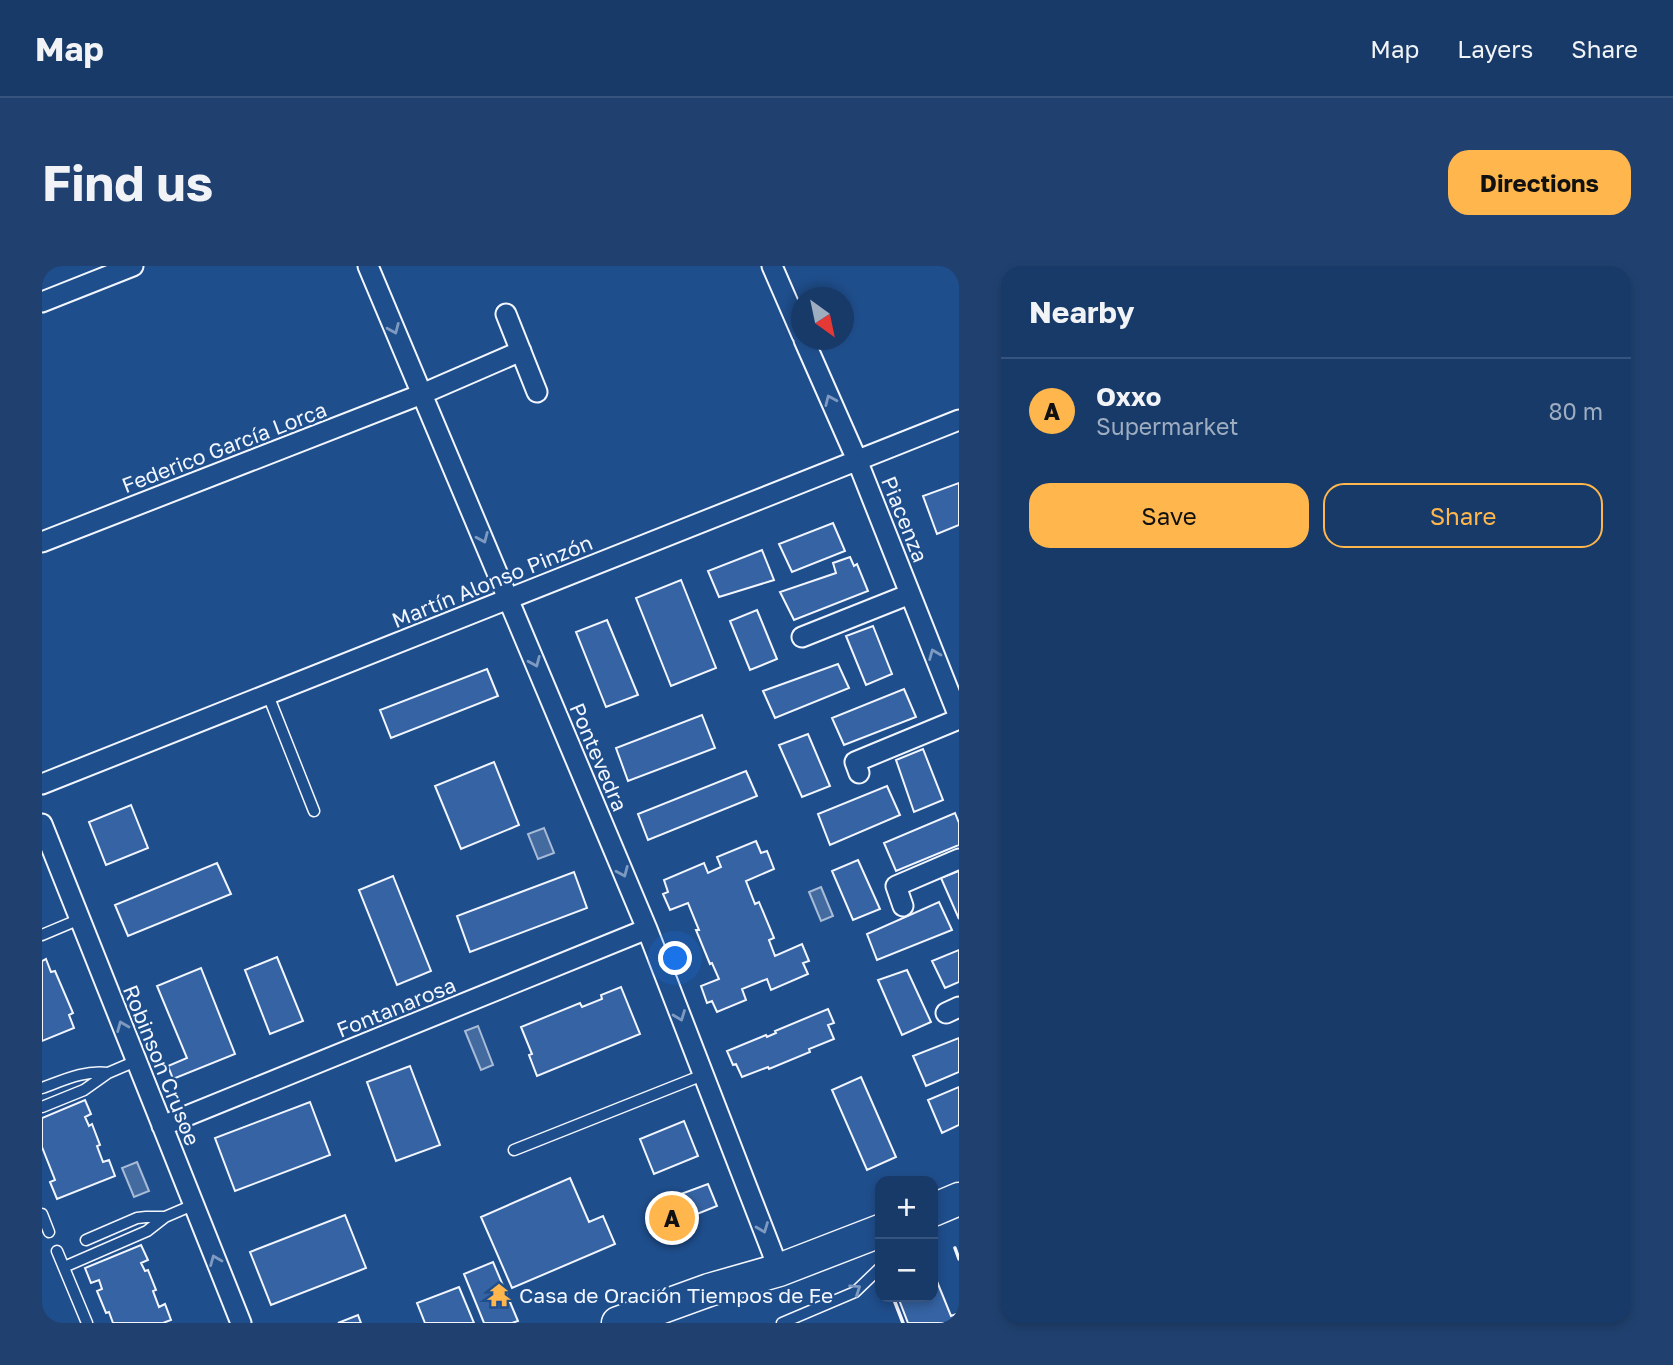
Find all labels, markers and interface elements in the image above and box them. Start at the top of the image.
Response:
text: Map [35,29,104,68]
text: Map [1370,34,1419,63]
text: Layers [1457,34,1533,63]
text: Share [1571,34,1638,63]
button: Directions [1448,150,1631,215]
text: Find us [42,153,213,212]
north arrow [791,287,854,350]
text: Nearby [1029,294,1134,330]
one-way arrow [386,322,400,334]
text: Oxxo [1096,381,1161,412]
one-way arrow [824,395,838,407]
street label: Federico García Lorca [118,396,330,498]
text: A [1044,397,1060,425]
text: 80 m [1549,397,1603,425]
text: Supermarket [1096,412,1239,440]
street label: Piacenza [876,472,934,566]
button: Save [1029,483,1309,548]
button: Share [1323,483,1603,548]
street label: Martín Alonso Pinzón [388,529,596,633]
one-way arrow [475,531,489,544]
one-way arrow [928,648,942,660]
one-way arrow [527,655,541,667]
street label: Pontevedra [565,699,633,815]
one-way arrow [614,865,628,877]
your location [658,941,692,975]
street label: Fontanarosa [333,971,459,1043]
street label: Robinson Crusoe [118,981,206,1149]
one-way arrow [672,1009,686,1021]
one-way arrow [116,1020,130,1032]
map controls [875,1176,938,1302]
button: + [875,1176,938,1239]
pin: A [649,1192,695,1244]
one-way arrow [754,1221,768,1233]
button: − [875,1239,938,1302]
one-way arrow [210,1254,224,1266]
temple icon: Casa de Oración Tiempos de Fe [485,1281,513,1309]
place label: Casa de Oración Tiempos de Fe [519,1282,833,1308]
one-way arrow [848,1285,861,1298]

